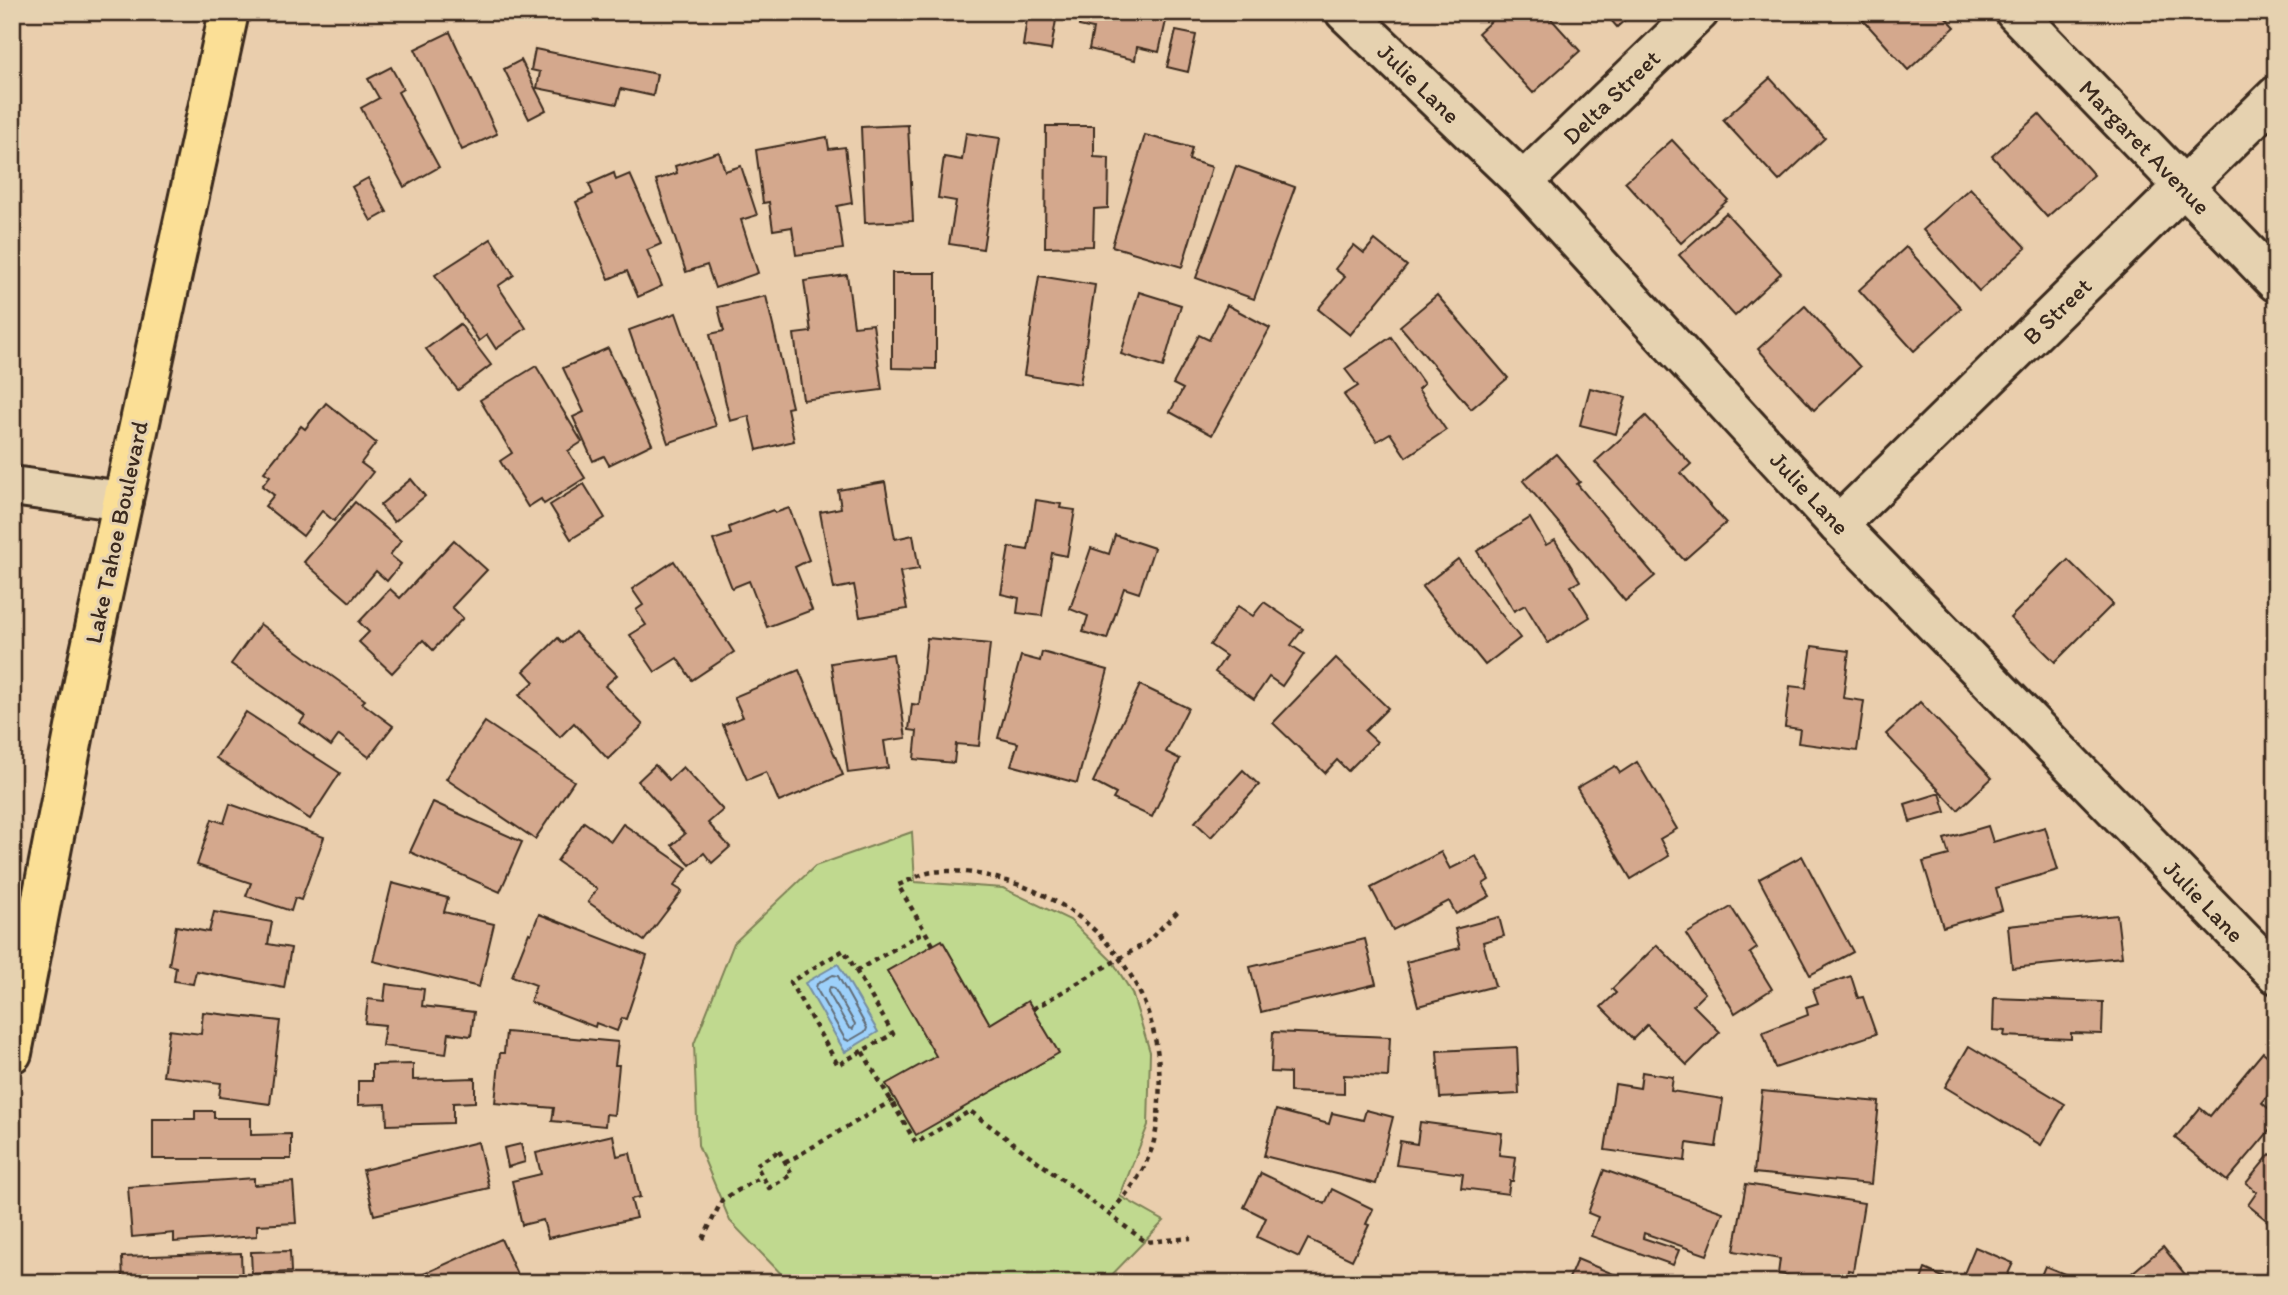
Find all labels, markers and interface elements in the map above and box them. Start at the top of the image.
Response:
street label: Julie Lane [1372,37,1466,129]
street label: Delta Street [1556,43,1666,151]
street label: Margaret Avenue [2073,73,2217,221]
street label: B Street [2017,271,2097,351]
street label: Lake Tahoe Boulevard [78,418,154,646]
street label: Julie Lane [1764,445,1856,541]
street label: Julie Lane [2158,854,2250,948]

